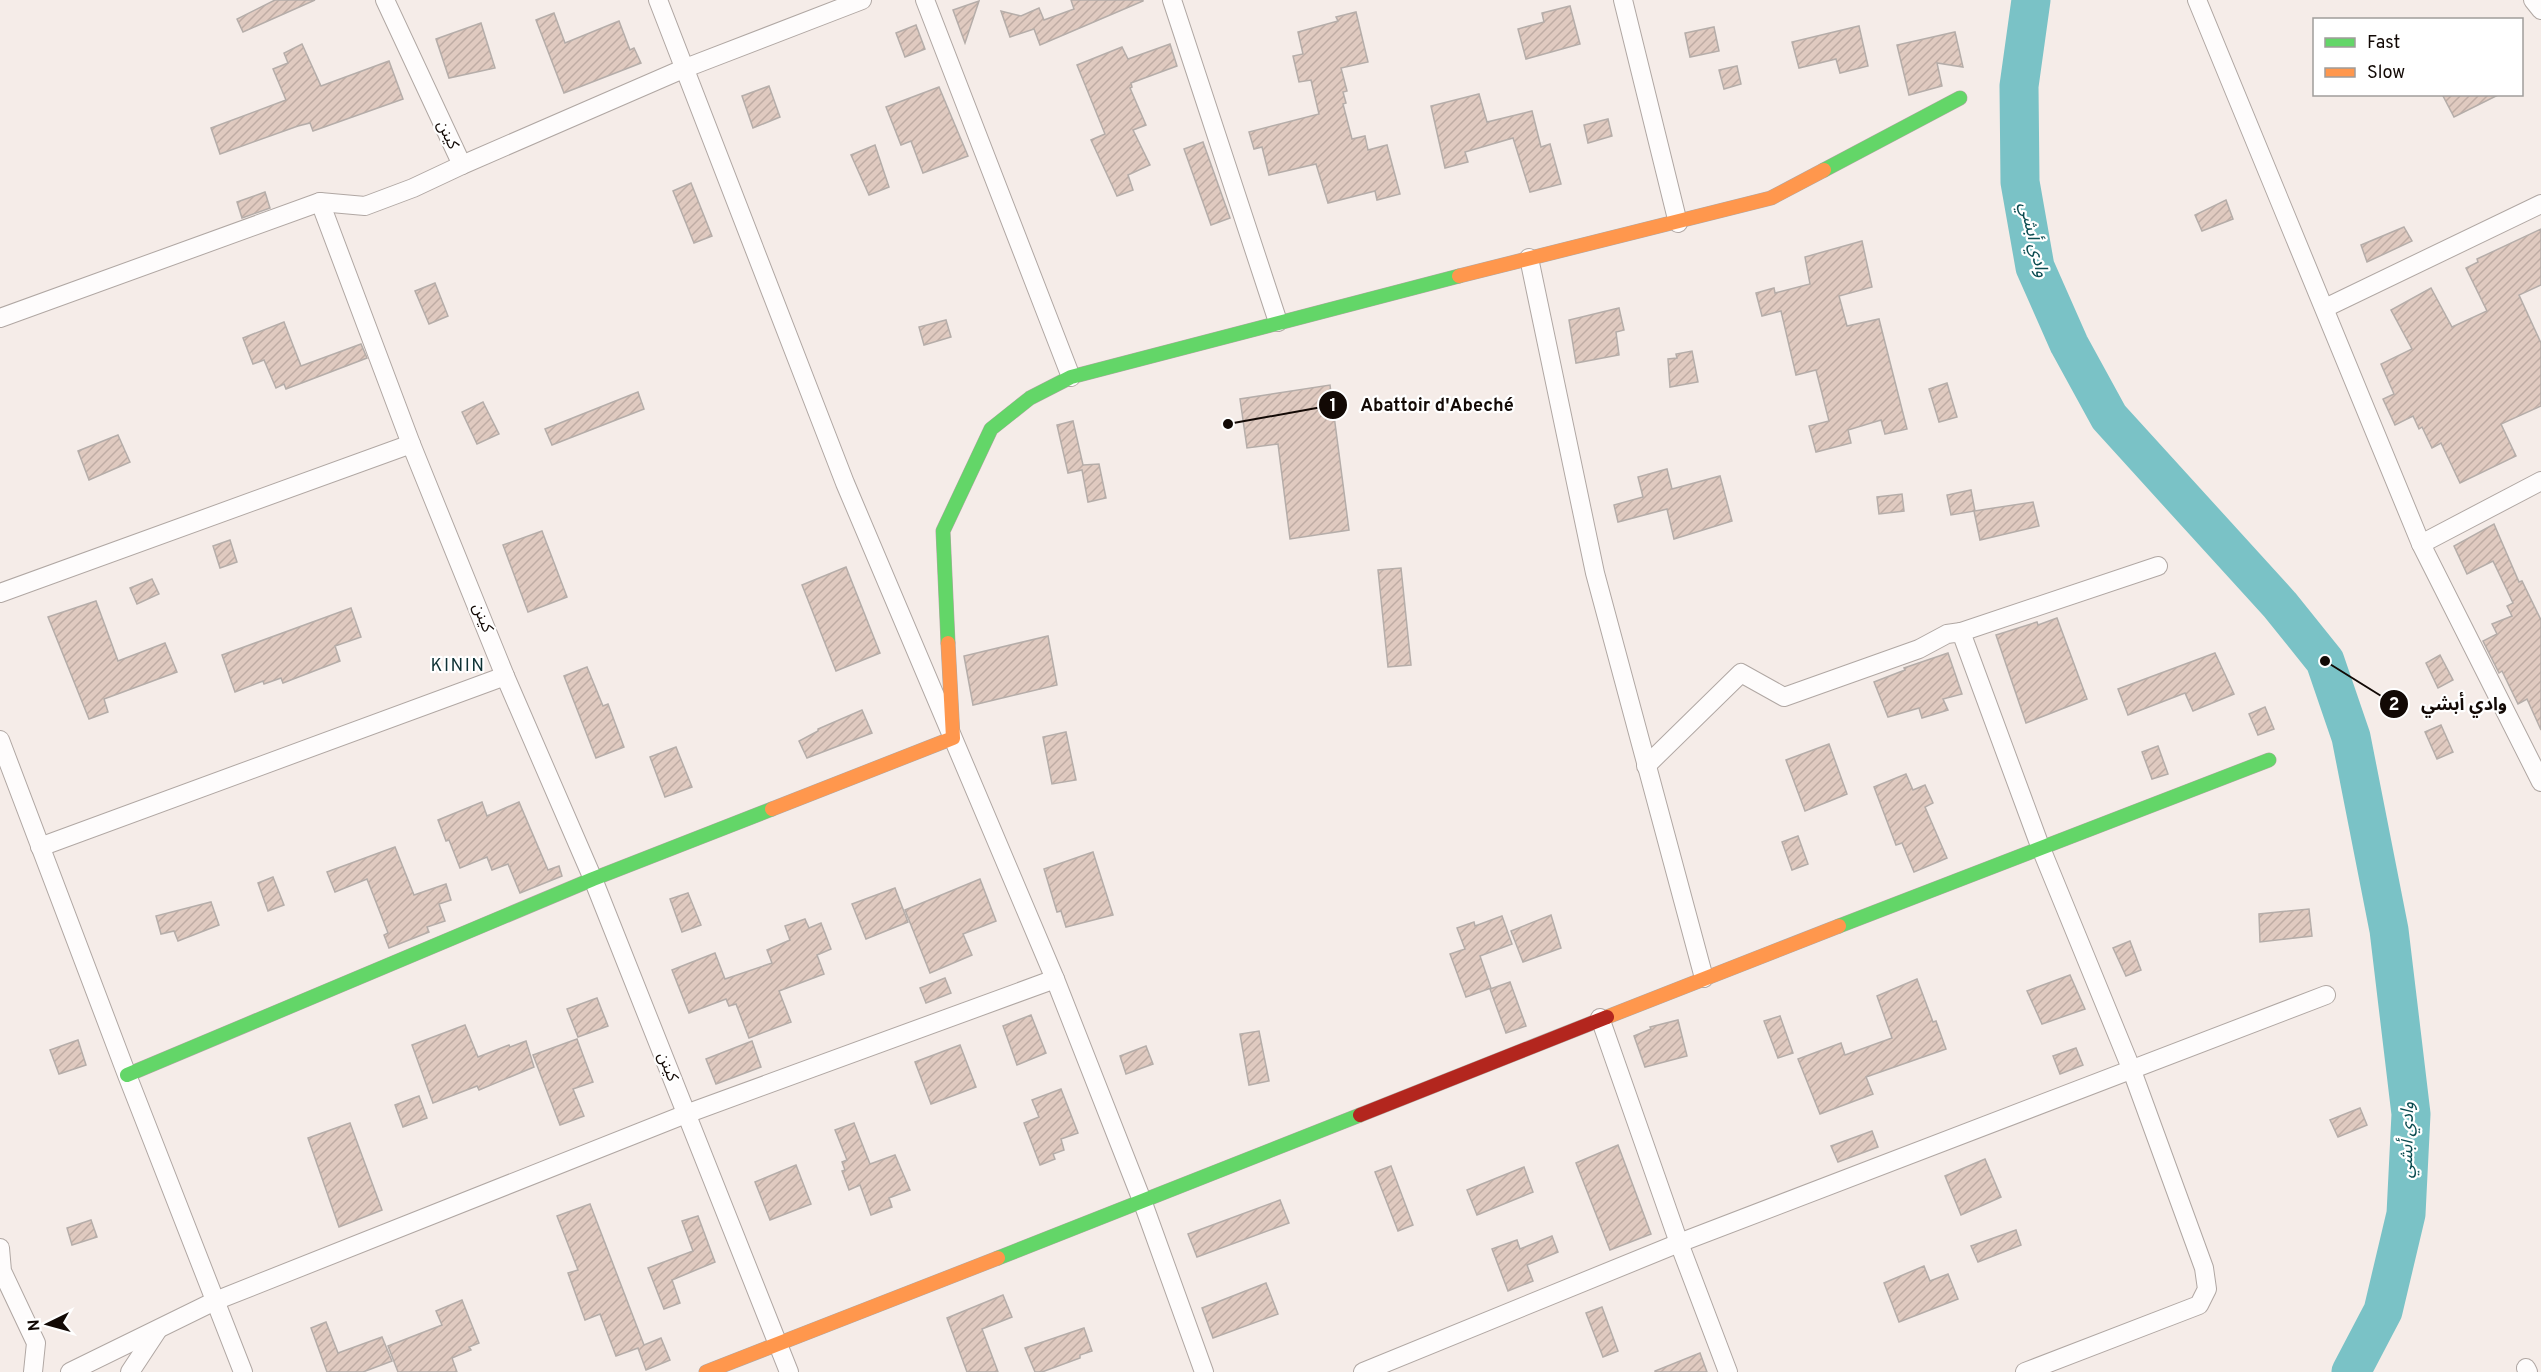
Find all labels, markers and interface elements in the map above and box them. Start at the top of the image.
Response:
legend [2313,18,2523,96]
text: Fast [2367,32,2400,55]
text: Slow [2367,62,2405,85]
street label: كينن [431,117,463,153]
water label: وادي أبشي [2012,200,2054,280]
callout: Abattoir d'Abeché [1318,387,1526,423]
text: 1 [1329,395,1337,418]
text: Abattoir d'Abeché [1360,395,1514,418]
street label: كينن [467,600,497,636]
district label: KININ [431,655,485,678]
callout: وادي أبشي [2379,686,2519,722]
text: وادي أبشي [2421,691,2507,718]
text: 2 [2388,694,2400,717]
street label: كينن [652,1049,682,1085]
water label: وادي أبشي [2395,1102,2421,1178]
north arrow [18,1294,78,1354]
text: N [25,1319,46,1332]

